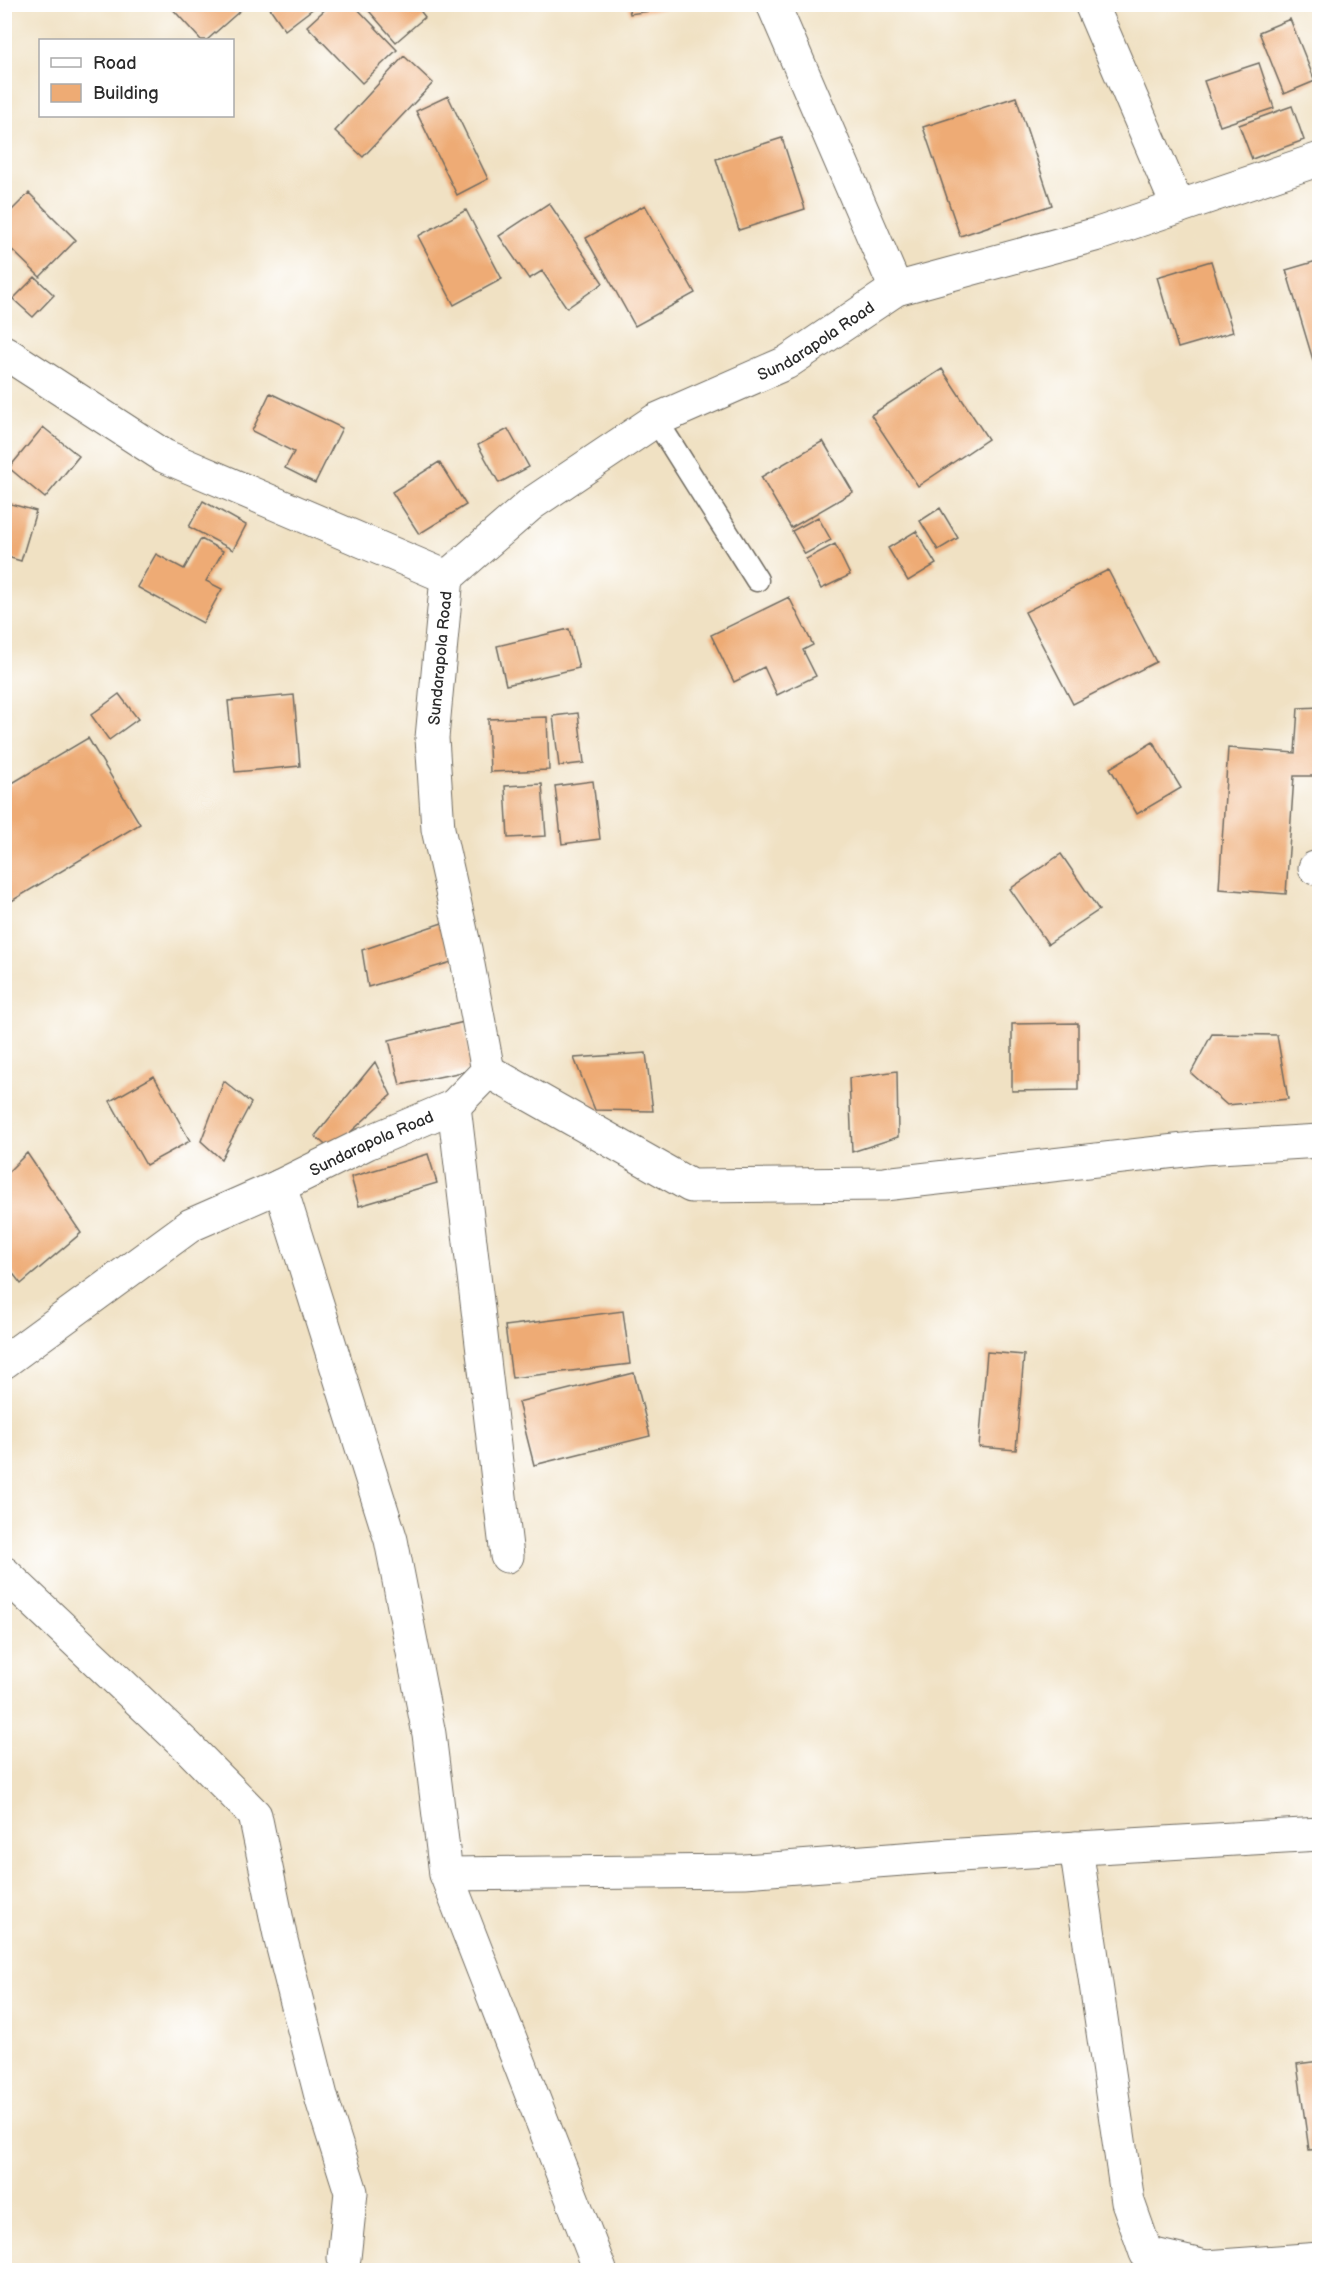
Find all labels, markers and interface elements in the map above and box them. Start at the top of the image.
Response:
legend [39,39,234,117]
text: Road [93,53,137,74]
text: Building [93,83,159,104]
street label: Sundarapola Road [755,298,878,385]
street label: Sundarapola Road [425,590,457,726]
street label: Sundarapola Road [307,1108,437,1181]

